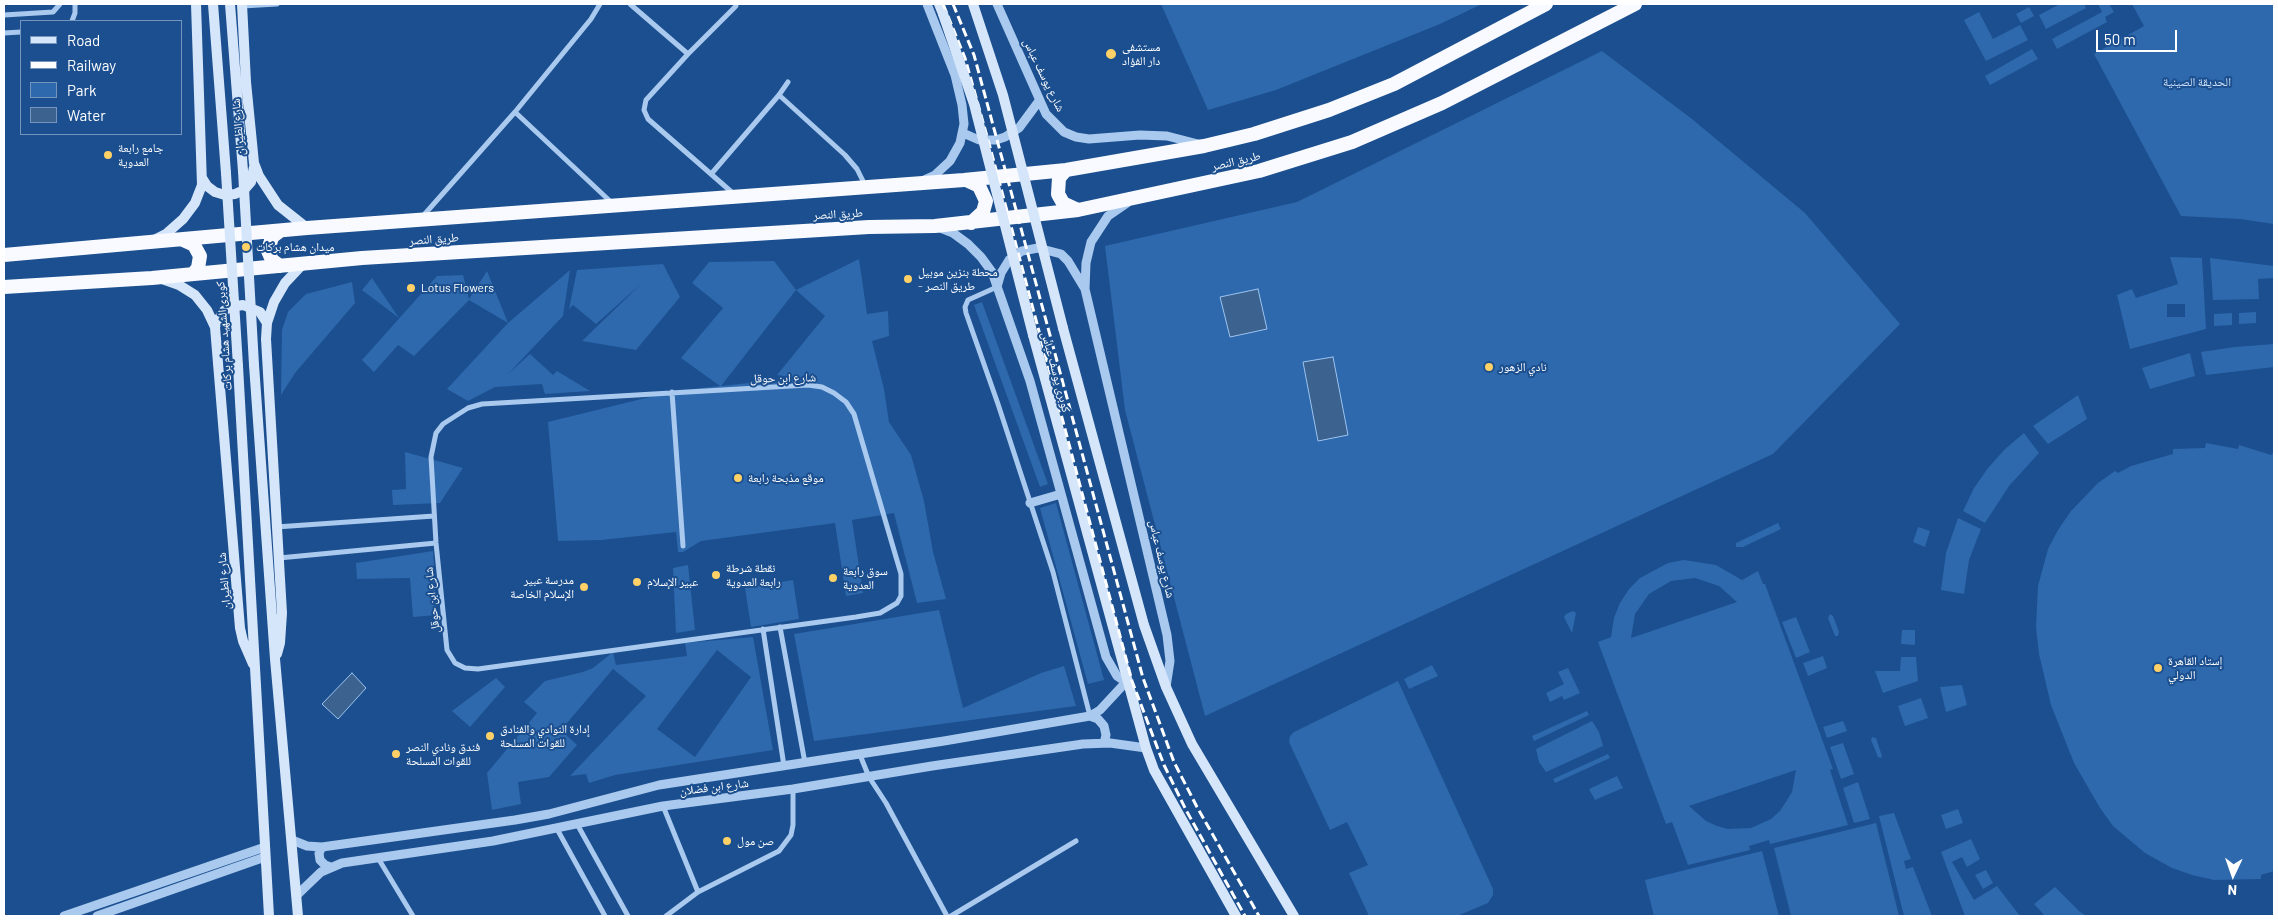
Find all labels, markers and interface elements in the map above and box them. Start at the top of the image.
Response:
legend [20,20,182,135]
scale bar [2098,20,2179,52]
text: 50 m [2104,30,2136,48]
text: Road [67,31,100,49]
street label: شارع يوسف عباس [1020,36,1068,114]
place label: مستشفى دار الفؤاد [1122,40,1161,68]
marker: مستشفى دار الفؤاد [1104,47,1118,61]
text: Railway [67,56,116,74]
park label: الحديقة الصينية [2163,75,2231,89]
text: Park [67,81,96,99]
street label: شارع الطيران [228,98,248,156]
text: Water [67,106,106,124]
place label: جامع رابعة العدوية [118,141,163,169]
street label: طريق النصر [1210,148,1262,174]
marker: جامع رابعة العدوية [102,149,114,161]
street label: طريق النصر [813,205,863,223]
street label: طريق النصر [409,230,459,248]
place label: ميدان هشام بركات [256,240,335,254]
marker: ميدان هشام بركات [240,241,252,253]
place label: محطة بنزين موبيل - طريق النصر [918,265,998,293]
marker: محطة بنزين موبيل - طريق النصر [902,273,914,285]
street label: كوبرى الشهيد هشام بركات [213,281,235,391]
place label: Lotus Flowers [421,281,494,295]
marker: Lotus Flowers [405,282,417,294]
street label: كوبرى يوسف عباس [1038,330,1074,414]
place label: نادي الزهور [1499,360,1547,374]
marker: نادي الزهور [1483,361,1495,373]
street label: شارع ابن حوقل [750,370,816,386]
place label: موقع مذبحة رابعة [748,471,824,485]
marker: موقع مذبحة رابعة [732,472,744,484]
street label: شارع يوسف عباس [1146,519,1178,599]
street label: شارع الطيران [214,552,234,610]
place label: نقطة شرطة رابعة العدوية [726,561,781,589]
place label: سوق رابعة العدوية [843,564,888,592]
street label: شارع ابن حوقل [421,566,443,634]
marker: نقطة شرطة رابعة العدوية [710,569,722,581]
marker: سوق رابعة العدوية [827,572,839,584]
place label: مدرسة عبير الإسلام الخاصة [510,573,574,601]
place label: عبير الإسلام [647,575,698,589]
marker: عبير الإسلام [631,576,643,588]
marker: مدرسة عبير الإسلام الخاصة [578,581,590,593]
place label: إستاد القاهرة الدولي [2168,654,2222,682]
marker: إستاد القاهرة الدولي [2152,662,2164,674]
place label: إدارة النوادي والفنادق للقوات المسلحة [500,722,590,750]
marker: إدارة النوادي والفنادق للقوات المسلحة [484,730,496,742]
place label: فندق ونادي النصر للقوات المسلحة [406,740,480,768]
marker: فندق ونادي النصر للقوات المسلحة [390,748,402,760]
street label: شارع ابن فضلان [679,776,749,798]
place label: صن مول [737,834,774,848]
marker: صن مول [721,835,733,847]
north arrow [2208,850,2258,900]
text: N [2227,882,2237,899]

